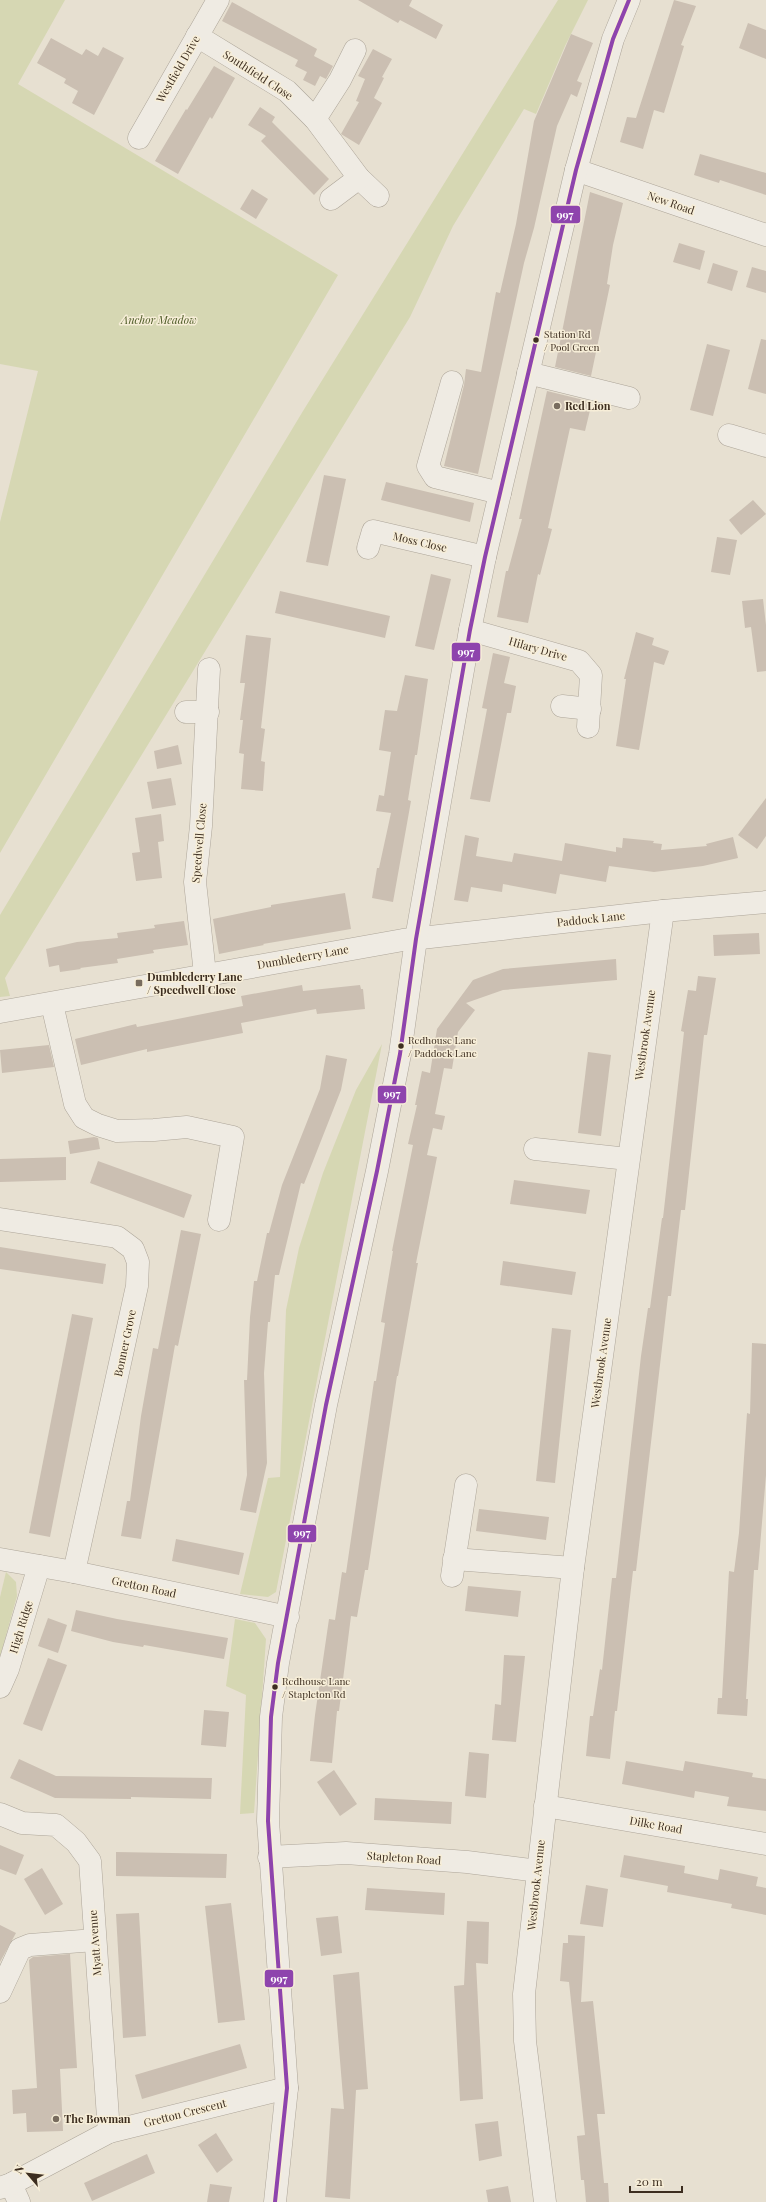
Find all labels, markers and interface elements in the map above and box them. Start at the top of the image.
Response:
street label: Westfield Drive [152,32,203,106]
street label: Southfield Close [220,46,296,103]
street label: New Road [646,187,697,218]
line badge: 997 [550,205,581,224]
text: 997 [556,207,574,222]
park label: Anchor Meadow [120,312,197,327]
place label: Station Rd / Pool Green [544,327,600,354]
marker: Station Rd / Pool Green [531,335,541,345]
place label: Red Lion [565,398,611,413]
marker: Red Lion [552,401,562,411]
street label: Moss Close [392,528,449,555]
street label: Hilary Drive [507,633,569,664]
line badge: 997 [451,642,481,662]
text: 997 [457,644,475,659]
street label: Speedwell Close [188,802,209,883]
street label: Paddock Lane [556,907,626,930]
street label: Dumblederry Lane [256,941,350,972]
place label: Dumblederry Lane / Speedwell Close [147,969,243,997]
marker: Dumblederry Lane / Speedwell Close [134,978,144,988]
street label: Westbrook Avenue [631,988,658,1082]
place label: Redhouse Lane / Paddock Lane [408,1033,477,1060]
marker: Redhouse Lane / Paddock Lane [396,1041,406,1051]
line badge: 997 [377,1085,407,1104]
text: 997 [383,1086,401,1101]
street label: Bonner Grove [110,1308,139,1378]
street label: Westbrook Avenue [587,1316,614,1410]
line badge: 997 [287,1524,317,1543]
text: 997 [293,1525,311,1540]
street label: Gretton Road [110,1572,178,1601]
street label: High Ridge [5,1598,36,1655]
place label: Redhouse Lane / Stapleton Rd [282,1674,350,1701]
marker: Redhouse Lane / Stapleton Rd [270,1682,280,1692]
street label: Dilke Road [628,1812,684,1837]
street label: Westbrook Avenue [523,1839,548,1932]
street label: Stapleton Road [366,1847,442,1868]
street label: Myatt Avenue [85,1909,104,1977]
line badge: 997 [264,1969,294,1988]
text: 997 [270,1971,288,1986]
street label: Gretton Crescent [142,2095,228,2130]
place label: The Bowman [64,2111,131,2126]
marker: The Bowman [51,2114,61,2124]
north arrow [8,2154,48,2194]
text: N [10,2162,27,2176]
scale bar [630,2168,682,2194]
text: 20 m [636,2173,663,2189]

